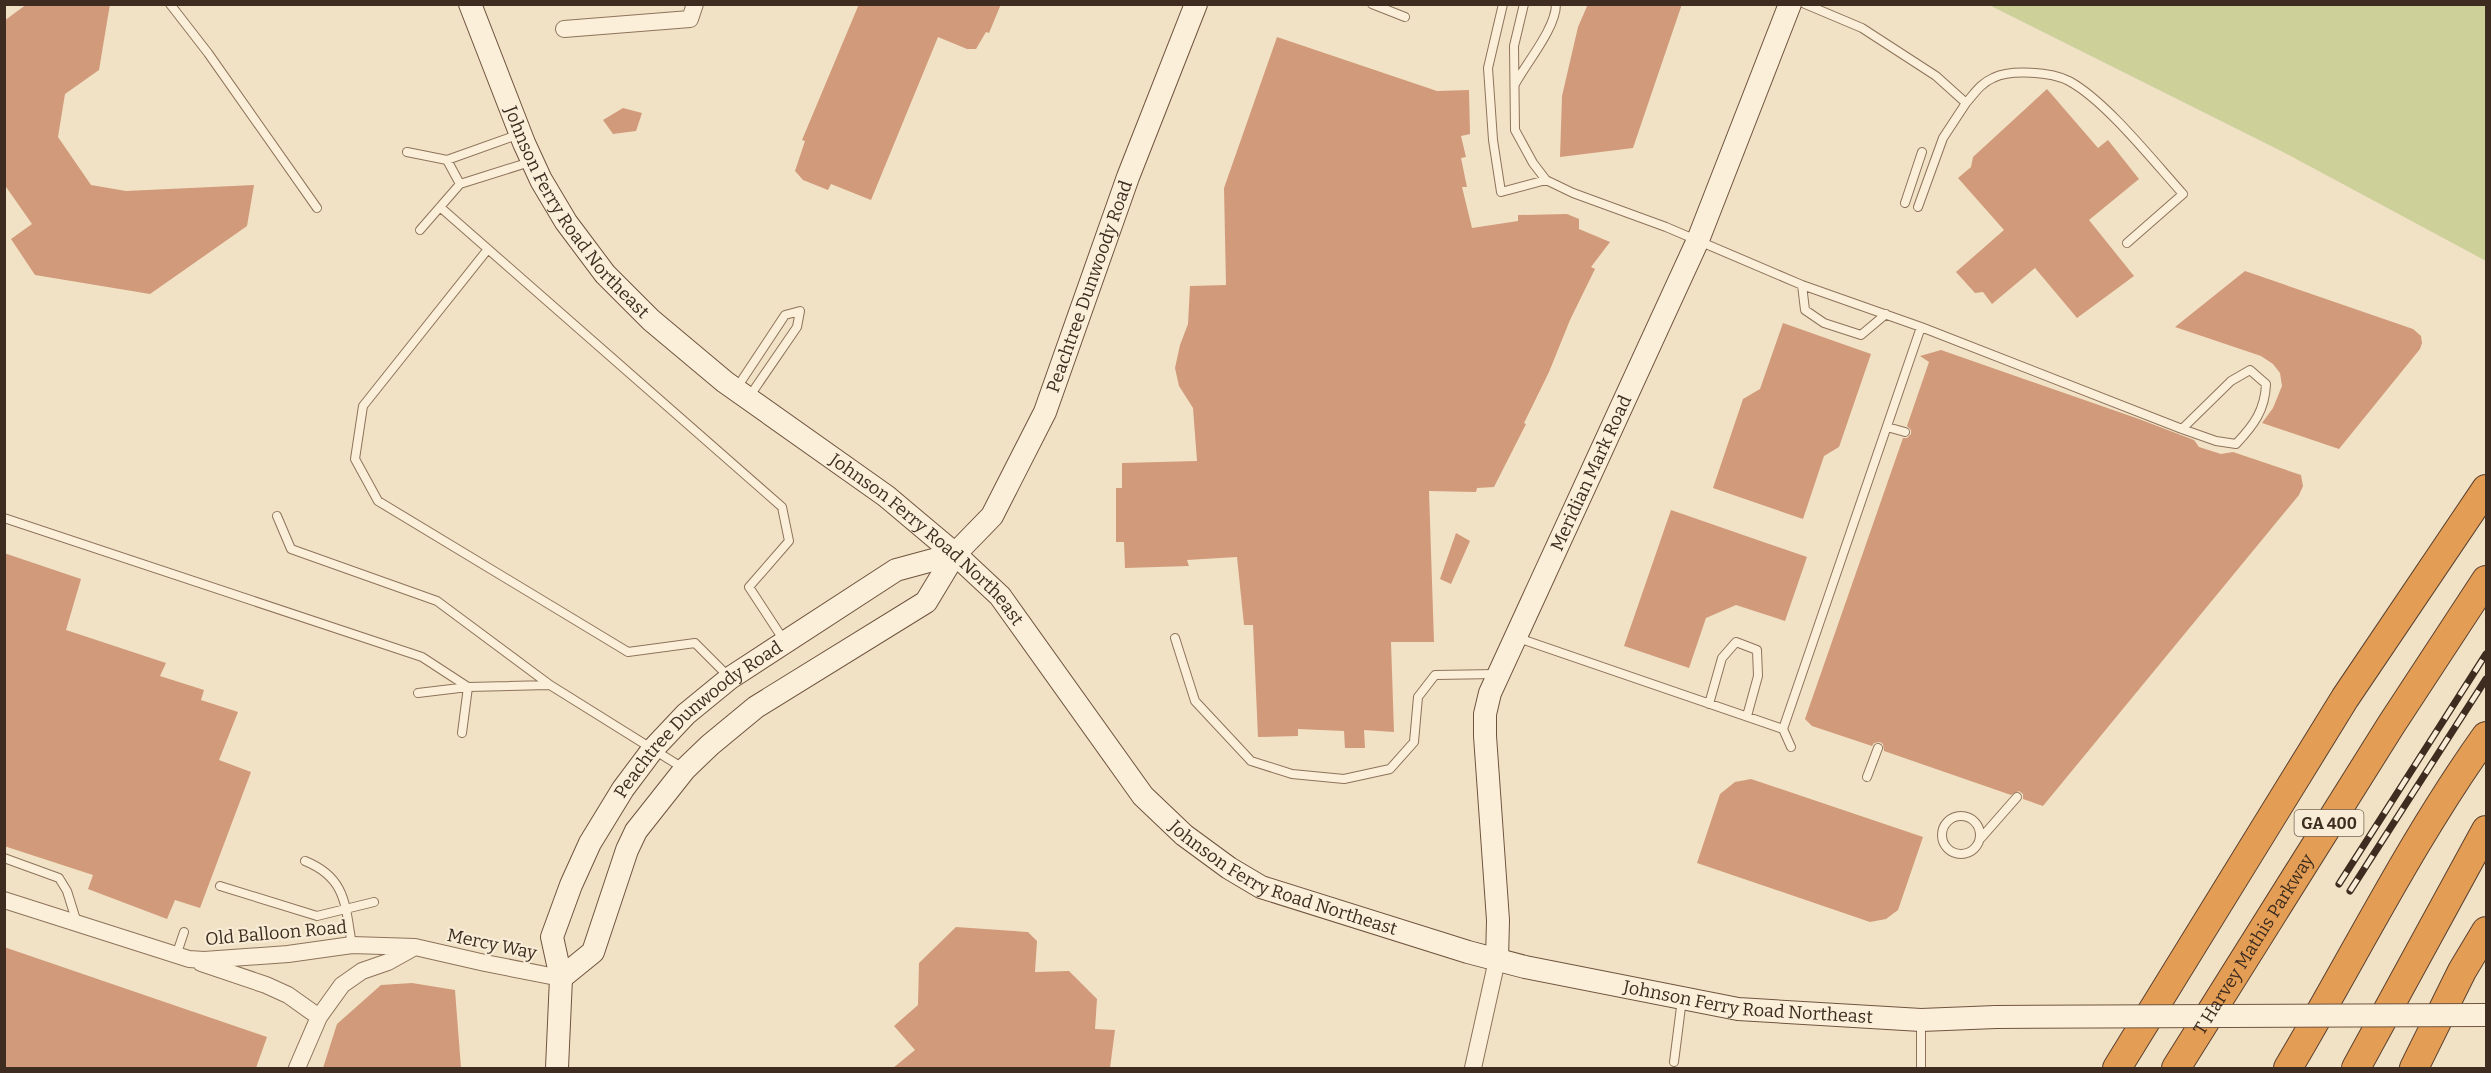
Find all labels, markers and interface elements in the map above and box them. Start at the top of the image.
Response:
street label: Johnson Ferry Road Northeast [499,102,654,323]
street label: Peachtree Dunwoody Road [1042,177,1137,395]
street label: Meridian Mark Road [1546,392,1636,554]
street label: Johnson Ferry Road Northeast [825,448,1029,630]
street label: Peachtree Dunwoody Road [609,636,786,802]
road number: GA 400 [2294,810,2364,836]
street label: Johnson Ferry Road Northeast [1164,815,1400,940]
street label: T Harvey Mathis Parkway [2189,849,2319,1039]
street label: Old Balloon Road [204,916,348,950]
street label: Mercy Way [445,924,539,964]
street label: Johnson Ferry Road Northeast [1621,975,1874,1028]

